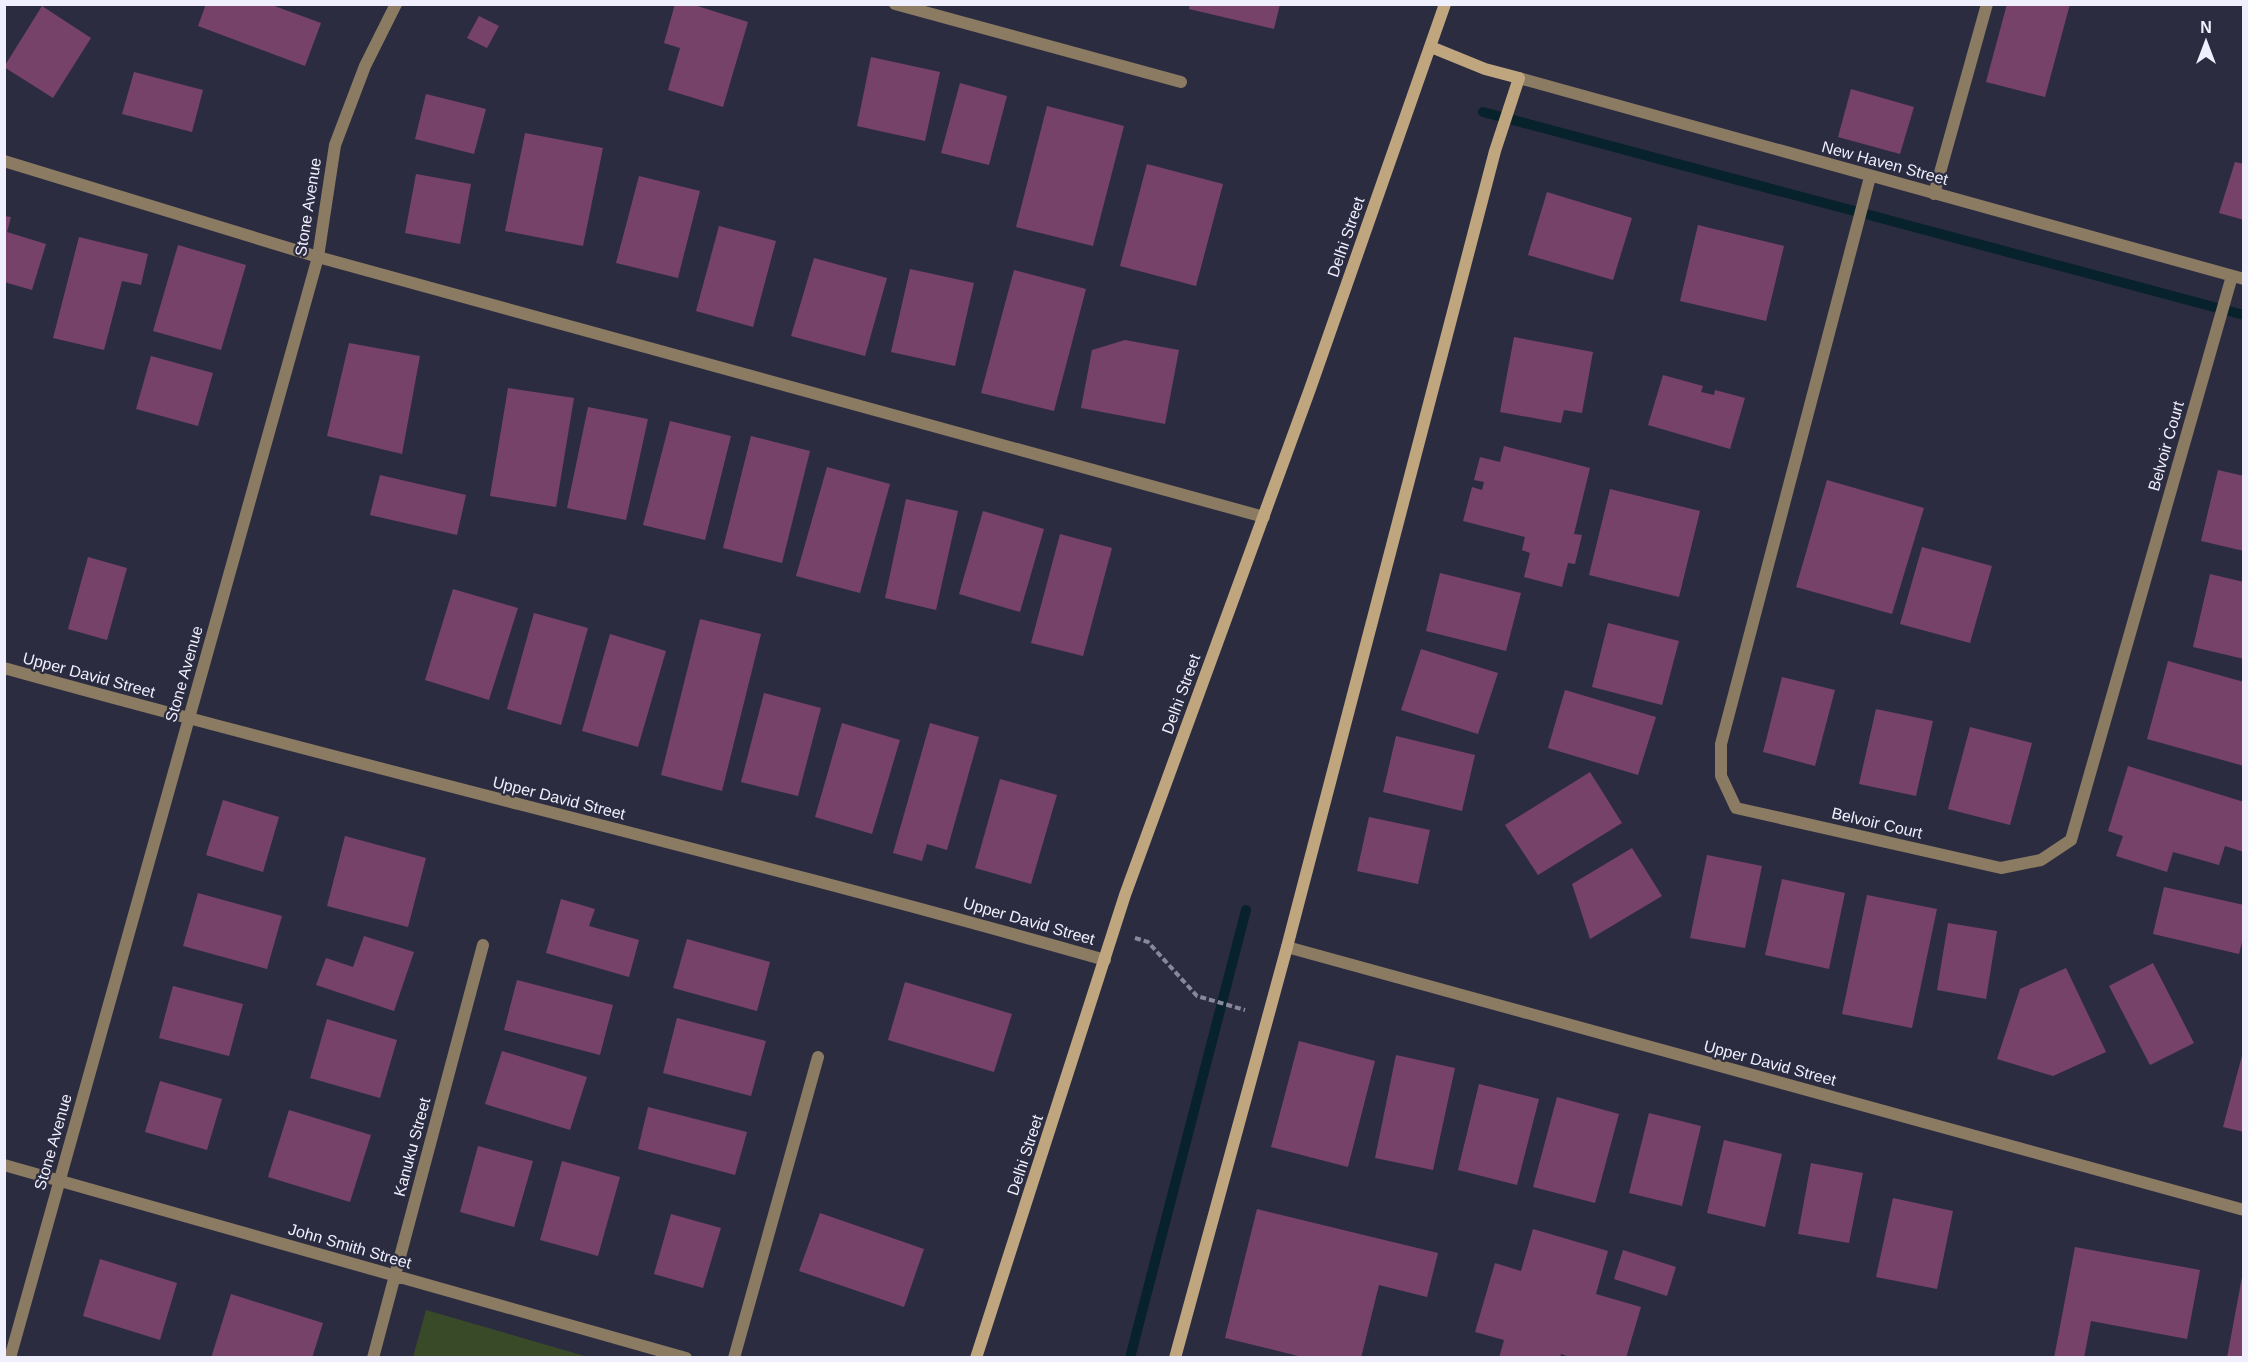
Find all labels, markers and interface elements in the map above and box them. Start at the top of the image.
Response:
north arrow [2176,12,2236,72]
text: N [2200,19,2212,36]
street label: New Haven Street [1820,138,1950,188]
street label: Stone Avenue [292,157,324,257]
street label: Delhi Street [1324,194,1368,279]
street label: Belvoir Court [2145,399,2187,493]
street label: Stone Avenue [162,624,206,724]
street label: Upper David Street [21,649,157,701]
street label: Delhi Street [1159,651,1203,736]
street label: Upper David Street [491,773,628,823]
street label: Belvoir Court [1830,804,1925,842]
street label: Upper David Street [961,894,1097,948]
street label: Upper David Street [1702,1037,1838,1089]
street label: Stone Avenue [31,1092,75,1192]
street label: Kanuku Street [391,1095,433,1198]
street label: Delhi Street [1004,1112,1046,1197]
street label: John Smith Street [287,1220,414,1272]

